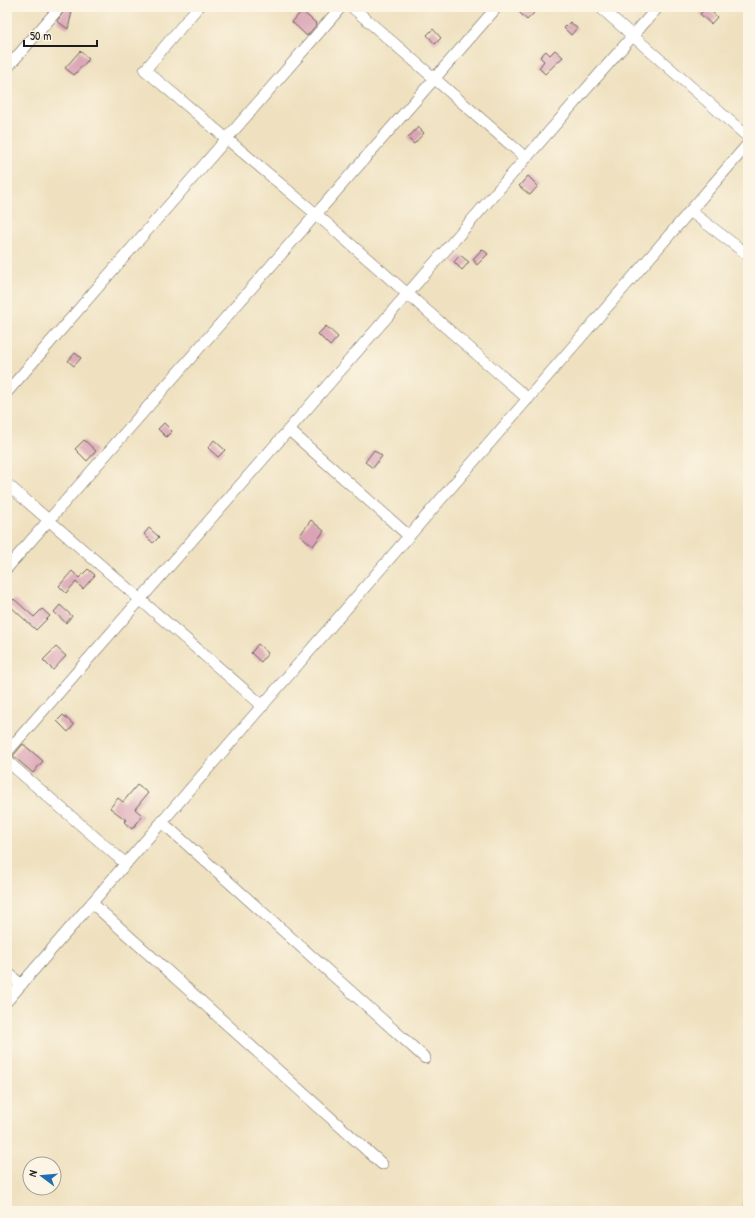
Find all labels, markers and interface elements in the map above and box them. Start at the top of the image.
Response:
scale bar [24,22,97,48]
text: 50 m [30,27,51,44]
north arrow [22,1156,62,1196]
text: N [25,1168,40,1178]

